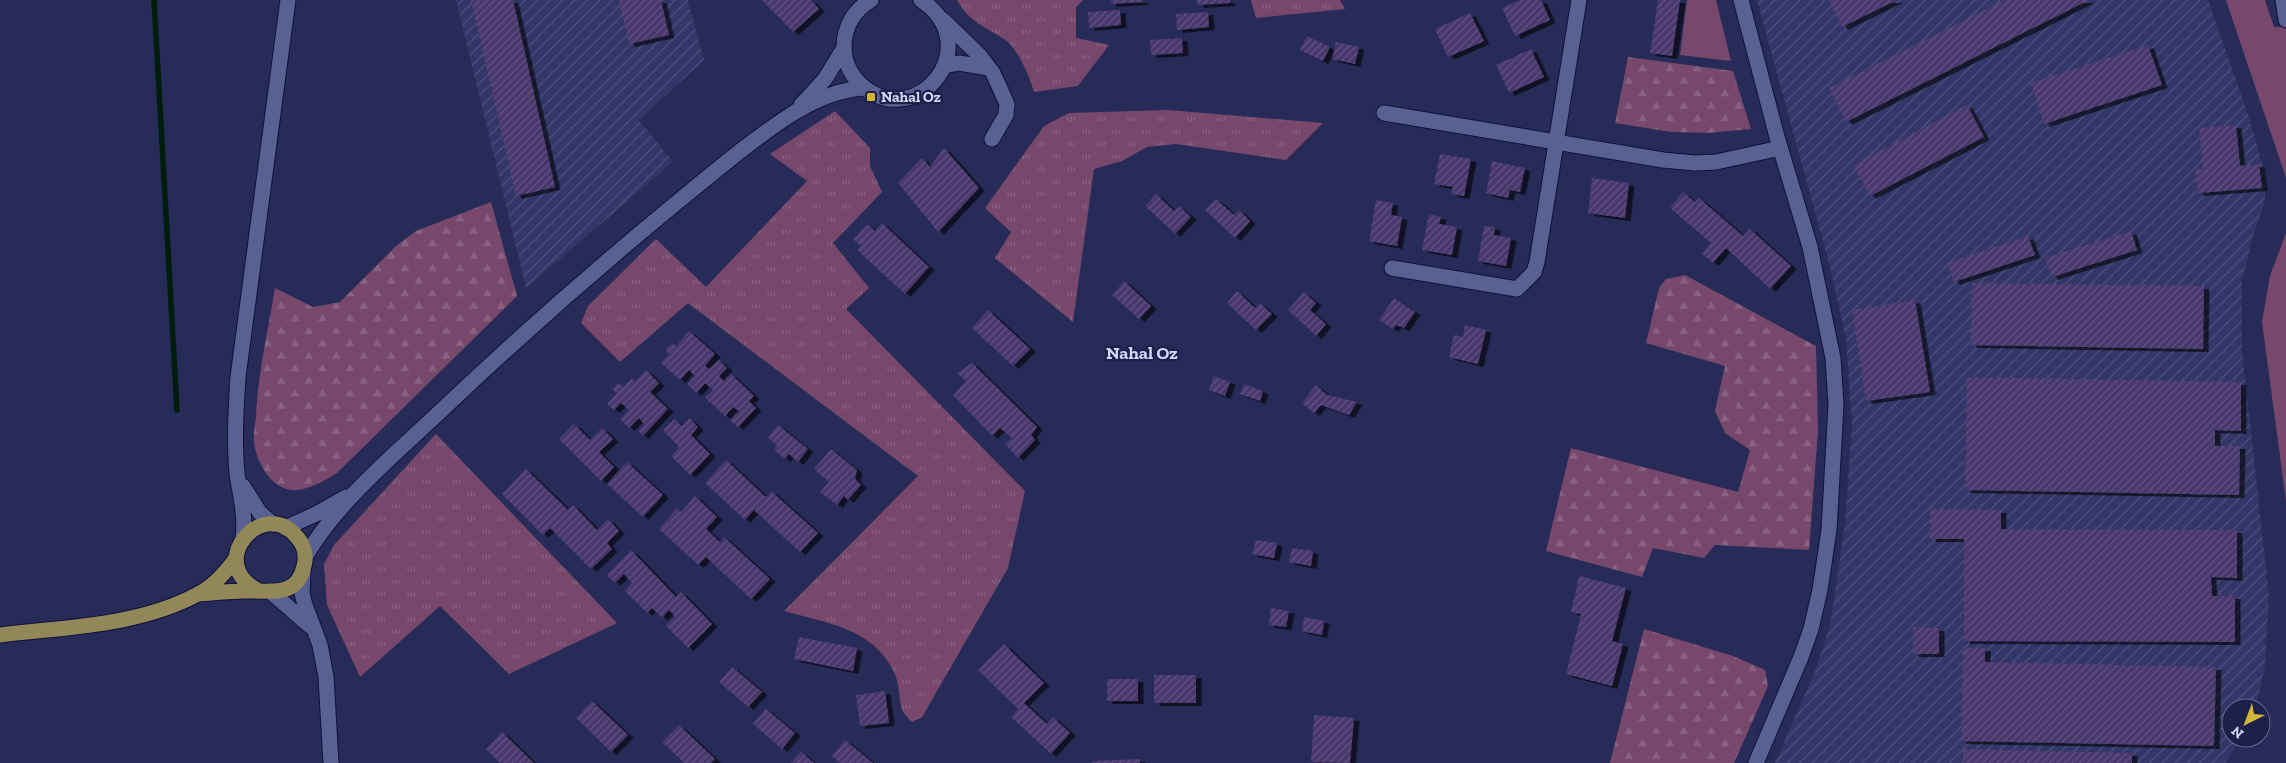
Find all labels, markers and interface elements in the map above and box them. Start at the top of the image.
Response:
place label: Nahal Oz [881,88,941,106]
marker: Nahal Oz [865,91,877,103]
district label: Nahal Oz [1106,342,1178,364]
north arrow [2221,698,2271,748]
text: N [2228,722,2247,742]

